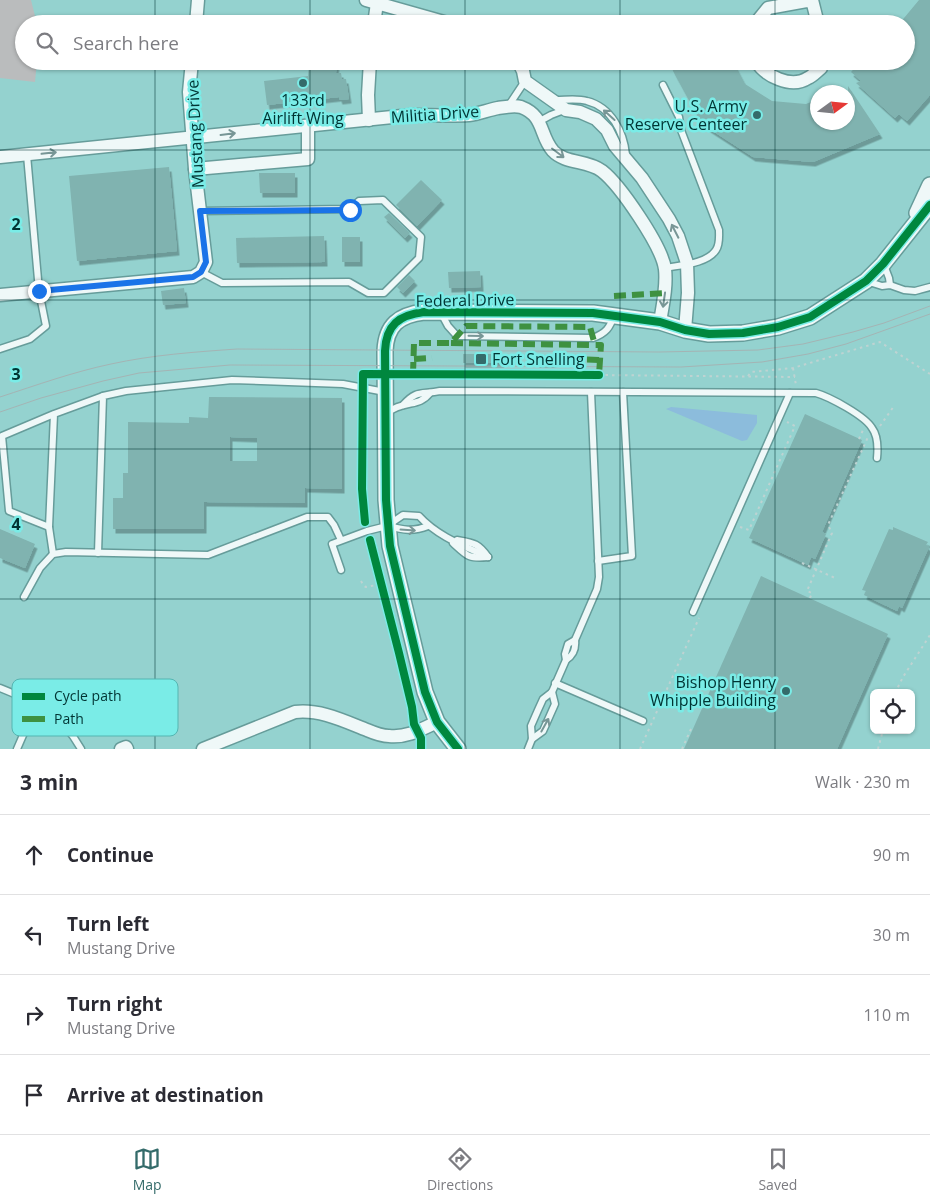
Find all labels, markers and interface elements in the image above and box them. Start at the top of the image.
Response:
search box [15,15,915,70]
icon: search [33,29,61,57]
text: Search here [73,30,179,56]
marker: 133rd Airlift Wing [297,77,309,89]
street label: Mustang Drive [181,79,209,189]
north arrow [810,85,855,130]
place label: 133rd Airlift Wing [262,89,344,129]
place label: U.S. Army Reserve Centeer [625,95,748,135]
street label: Militia Drive [390,100,480,128]
one-way arrow [602,109,615,121]
marker: U.S. Army Reserve Centeer [751,109,763,121]
one-way arrow [219,129,235,139]
one-way arrow [40,148,56,157]
one-way arrow [551,148,565,158]
route start [339,199,362,222]
text: 2 [11,213,21,235]
one-way arrow [670,224,679,239]
route end [28,280,51,303]
street label: Federal Drive [415,288,515,312]
one-way arrow [658,292,668,308]
one-way arrow [468,331,484,341]
place label: Fort Snelling [492,348,585,370]
marker: Fort Snelling [474,352,488,366]
text: 3 [11,363,21,385]
text: 4 [11,513,21,535]
one-way arrow [399,525,415,534]
place label: Bishop Henry Whipple Building [650,671,777,711]
legend [12,679,178,736]
marker: Bishop Henry Whipple Building [780,685,792,697]
text: Cycle path [54,686,122,705]
map controls [870,689,915,734]
button: locate [870,689,915,734]
text: Path [54,709,84,728]
one-way arrow [540,718,550,733]
text: 3 min [20,768,78,796]
text: Walk · 230 m [815,771,910,793]
icon: ahead [20,841,48,869]
text: Continue [67,842,154,868]
text: 90 m [873,844,910,866]
text: Turn left [67,911,149,937]
icon: left [20,921,48,949]
text: 30 m [873,924,910,946]
text: Mustang Drive [67,937,175,959]
text: Turn right [67,991,162,1017]
icon: right [20,1001,48,1029]
text: 110 m [864,1004,910,1026]
text: Mustang Drive [67,1017,175,1039]
icon: arrive [20,1081,48,1109]
text: Arrive at destination [67,1082,264,1108]
tab: Map [133,1145,162,1194]
tab: Directions [427,1145,493,1194]
tab: Saved [758,1145,797,1194]

